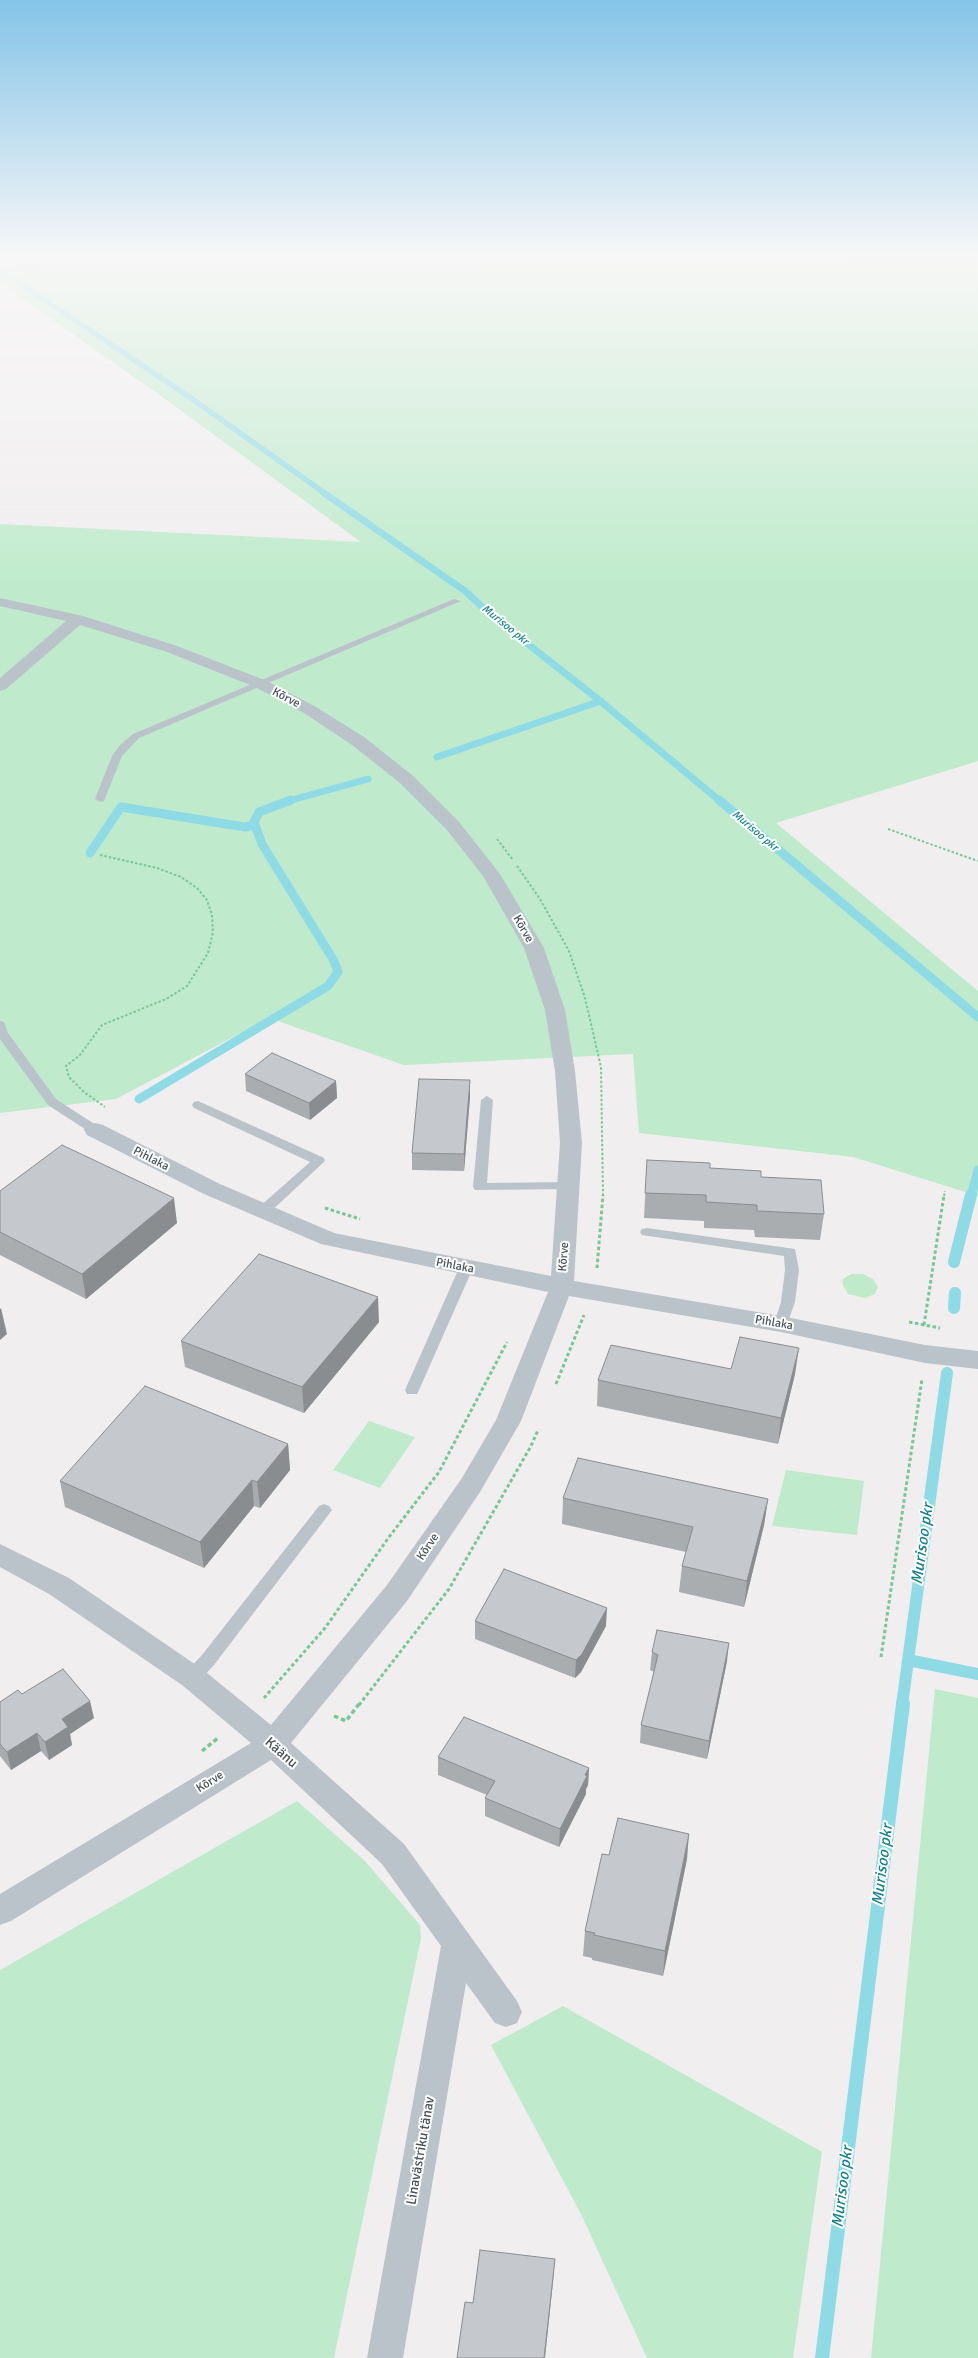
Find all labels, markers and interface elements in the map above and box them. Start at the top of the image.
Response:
water label: Murisoo pkr [479,602,531,648]
street label: Kõrve [270,685,302,711]
water label: Murisoo pkr [729,808,781,854]
street label: Kõrve [509,913,537,945]
street label: Pihlaka [131,1144,171,1174]
street label: Kõrve [556,1242,572,1272]
street label: Pihlaka [435,1255,475,1277]
street label: Pihlaka [754,1313,794,1333]
water label: Murisoo pkr [908,1502,938,1586]
street label: Kõrve [414,1531,442,1563]
street label: Käänu [261,1734,301,1772]
street label: Kõrve [194,1768,226,1796]
water label: Murisoo pkr [868,1823,898,1907]
street label: Linavästriku tänav [403,2096,439,2206]
water label: Murisoo pkr [828,2145,858,2229]

